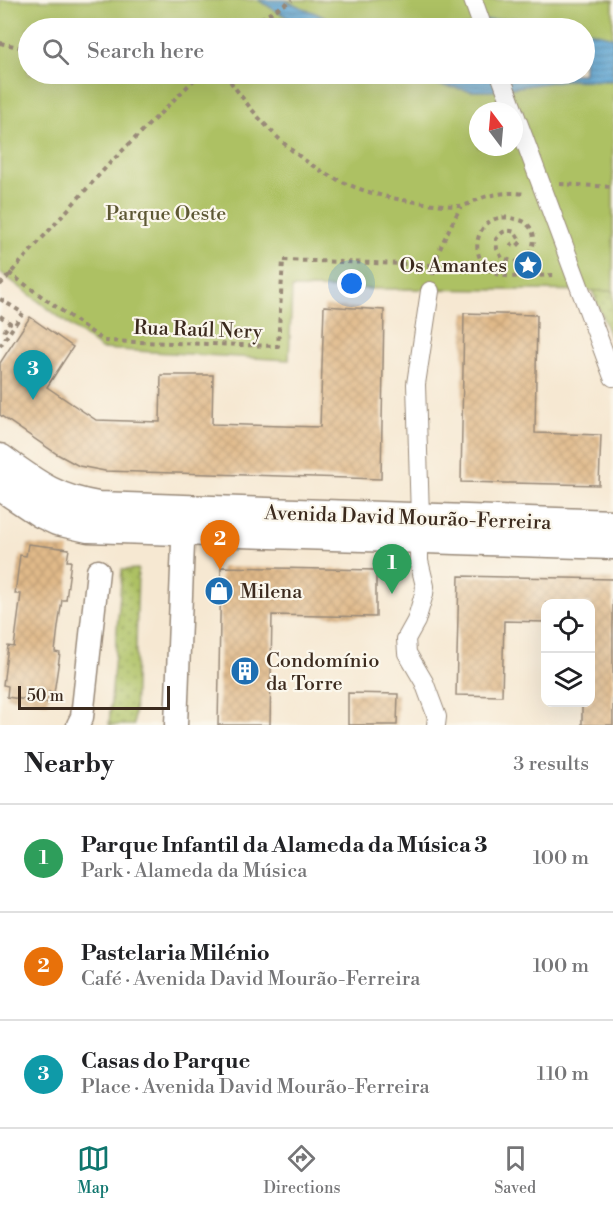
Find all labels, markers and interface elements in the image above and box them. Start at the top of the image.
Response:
search box [18,18,595,84]
icon: search [39,35,72,68]
text: Search here [87,38,204,65]
north arrow [469,102,523,156]
park label: Parque Oeste [106,202,226,227]
place icon: Os Amantes [512,249,544,281]
place label: Os Amantes [399,254,507,279]
your location [337,269,366,298]
street label: Rua Raúl Nery [133,316,263,345]
pin: 3 [14,350,52,400]
street label: Avenida David Mourão-Ferreira [263,501,553,536]
pin: 2 [200,520,240,570]
pin: 1 [372,544,412,594]
shop icon: Milena [203,575,235,607]
place label: Milena [240,580,303,605]
map controls [541,599,595,707]
button: locate [541,599,595,653]
place label: Condomínio da Torre [266,649,379,697]
button: layers [541,653,595,707]
building icon: Condomínio da Torre [229,655,261,687]
scale bar [18,683,170,710]
text: 50 m [27,686,64,706]
text: Nearby [24,748,114,780]
text: 3 results [513,752,589,777]
text: Parque Infantil da Alameda da Música 3 [81,832,488,859]
text: 1 [39,846,48,871]
text: 100 m [533,846,589,871]
text: Park · Alameda da Música [81,859,307,884]
text: Pastelaria Milénio [81,940,270,967]
text: 2 [37,954,50,979]
text: 100 m [533,954,589,979]
text: Café · Avenida David Mourão-Ferreira [81,967,420,992]
text: Casas do Parque [81,1048,250,1075]
text: 3 [37,1062,50,1087]
text: 110 m [537,1062,589,1087]
text: Place · Avenida David Mourão-Ferreira [81,1075,430,1100]
tab: Map [77,1142,110,1198]
tab: Directions [263,1142,341,1198]
tab: Saved [494,1142,536,1198]

